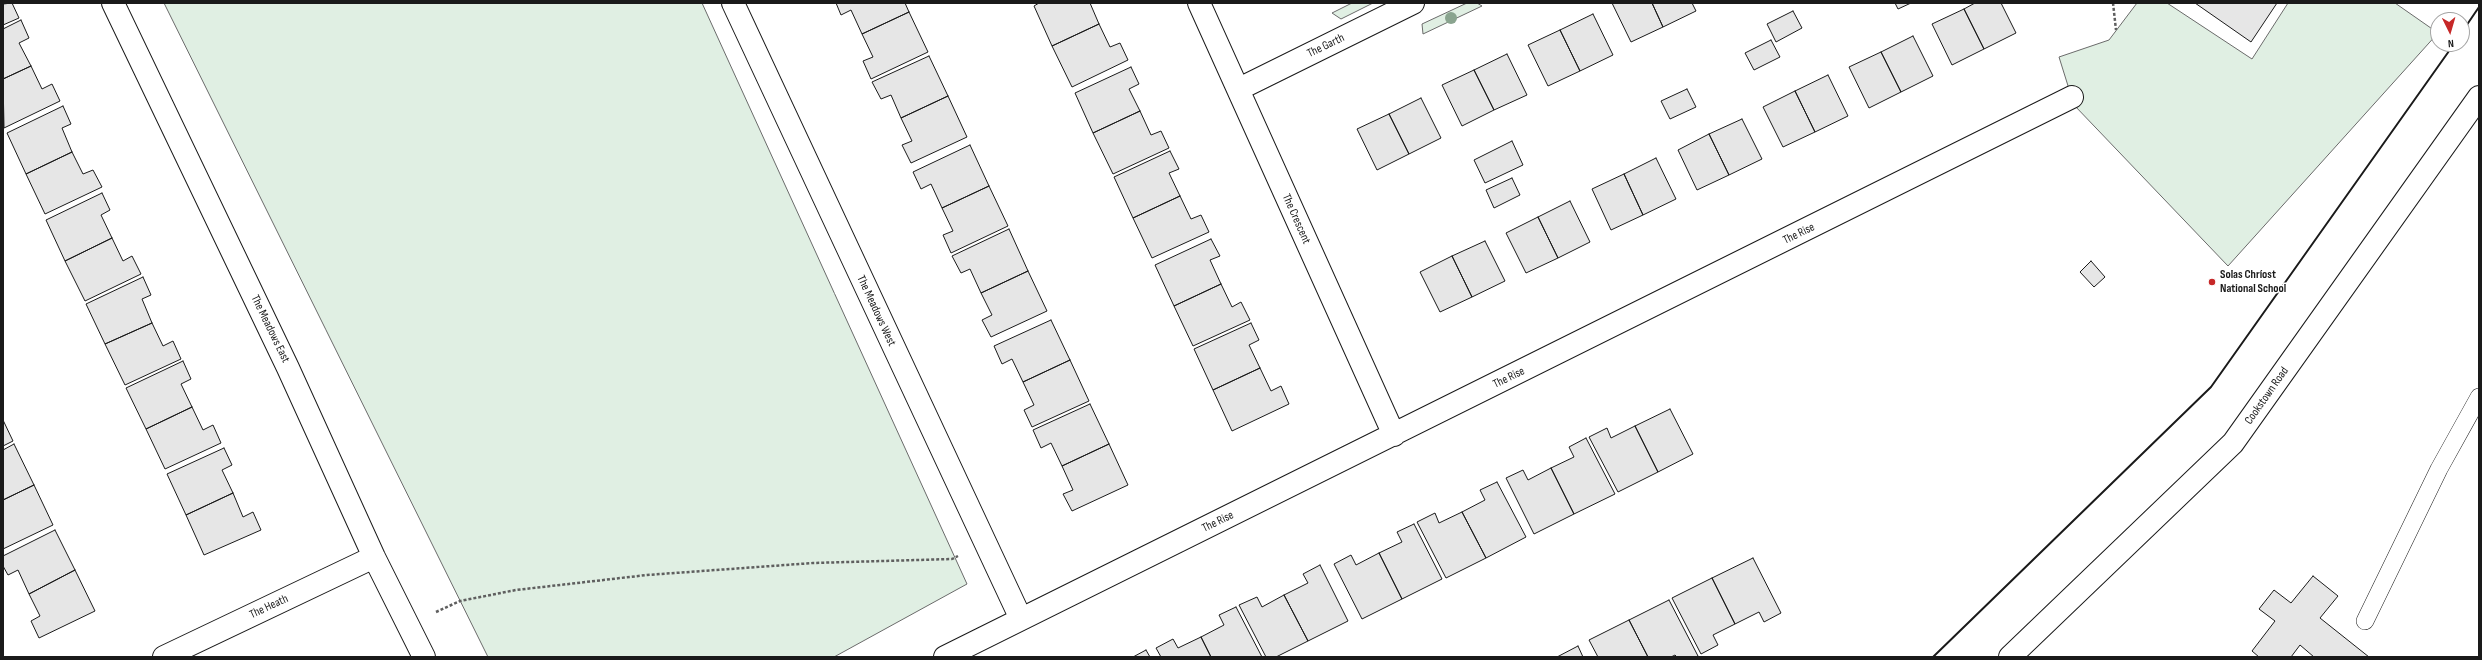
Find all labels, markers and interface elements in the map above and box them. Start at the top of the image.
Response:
north arrow [2430,12,2470,52]
street label: The Garth [1305,31,1347,61]
text: N [2448,37,2454,50]
street label: The Crescent [1279,192,1313,246]
street label: The Rise [1781,220,1817,248]
place label: Solas Chríost National School [2220,268,2286,296]
street label: The Meadows West [853,273,899,349]
marker: Solas Chríost National School [2207,277,2217,287]
street label: The Meadows East [247,293,293,365]
street label: The Rise [1491,364,1527,392]
street label: Cookstown Road [2242,365,2292,427]
street label: The Rise [1200,508,1236,536]
street label: The Heath [247,592,291,622]

